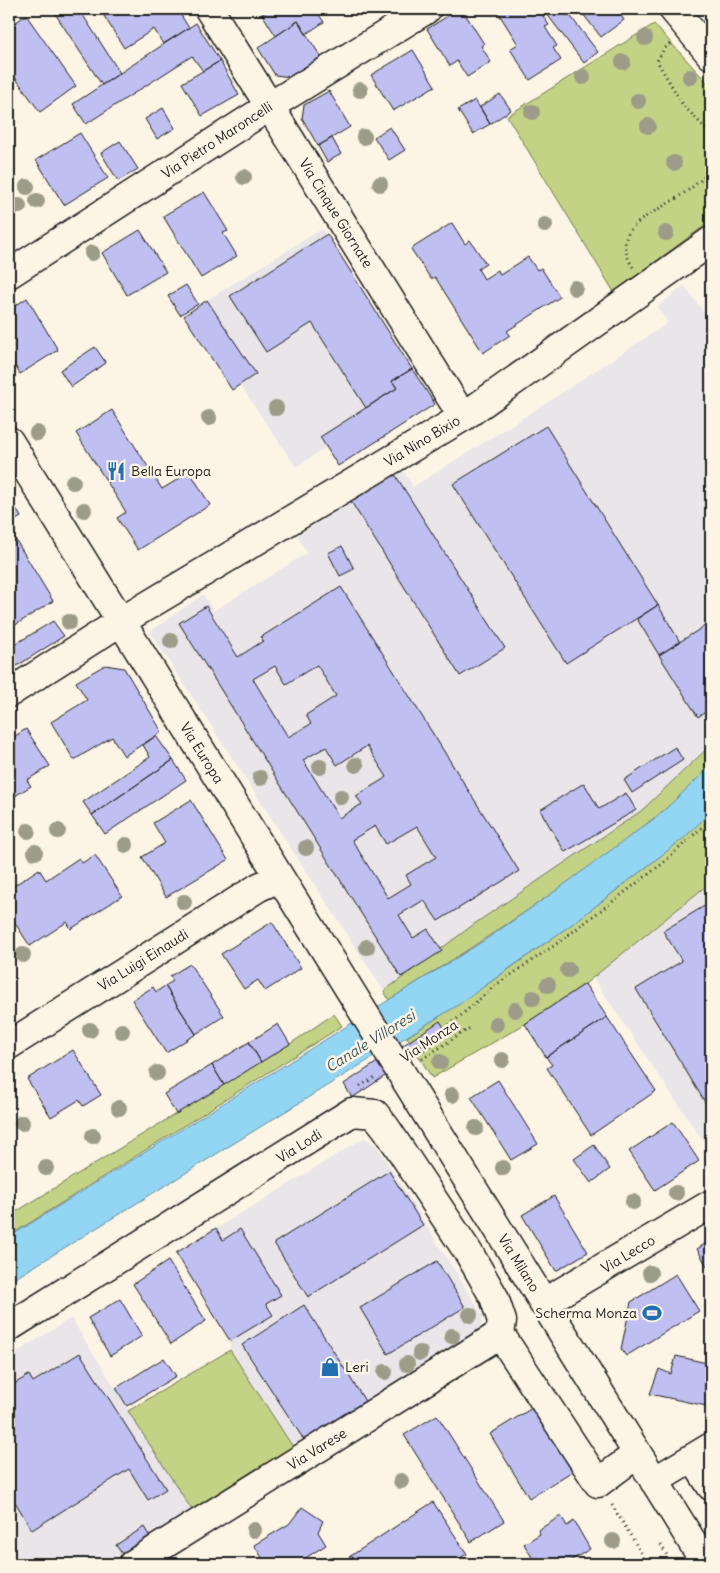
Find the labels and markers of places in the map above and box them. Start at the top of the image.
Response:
restaurant icon: Bella Europa [105,460,127,482]
place label: Bella Europa [131,462,211,480]
sports icon: Scherma Monza [641,1302,663,1324]
place label: Scherma Monza [535,1304,637,1322]
shop icon: Leri [319,1356,341,1378]
place label: Leri [345,1358,369,1376]

